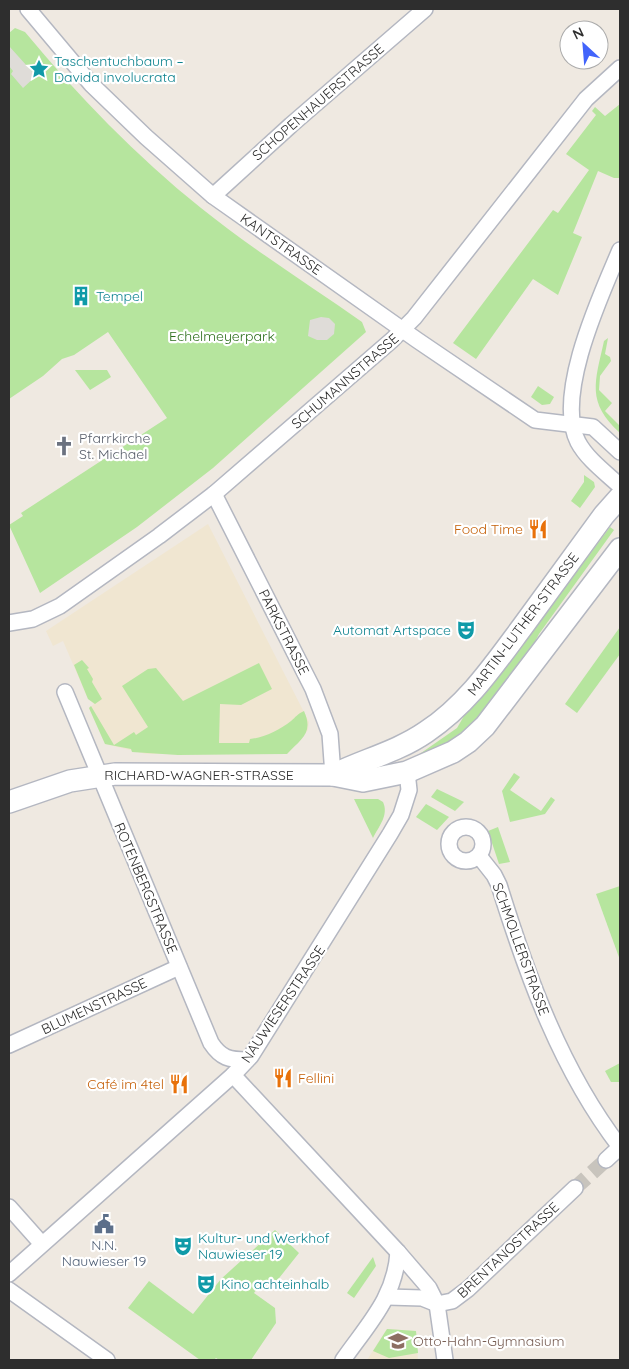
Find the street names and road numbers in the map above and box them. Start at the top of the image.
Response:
street label: SCHOPENHAUERSTRASSE [248,40,388,164]
street label: KANTSTRASSE [237,209,325,279]
street label: SCHUMANNSTRASSE [288,329,402,433]
street label: MARTIN-LUTHER-STRASSE [463,549,583,699]
street label: PARKSTRASSE [255,586,313,678]
street label: RICHARD-WAGNER-STRASSE [104,766,294,784]
street label: ROTENBERGSTRASSE [110,820,182,956]
street label: SCHMOLLERSTRASSE [489,880,553,1018]
street label: NAUWIESERSTRASSE [237,942,329,1066]
street label: BLUMENSTRASSE [38,974,150,1038]
street label: BRENTANOSTRASSE [453,1198,563,1302]

